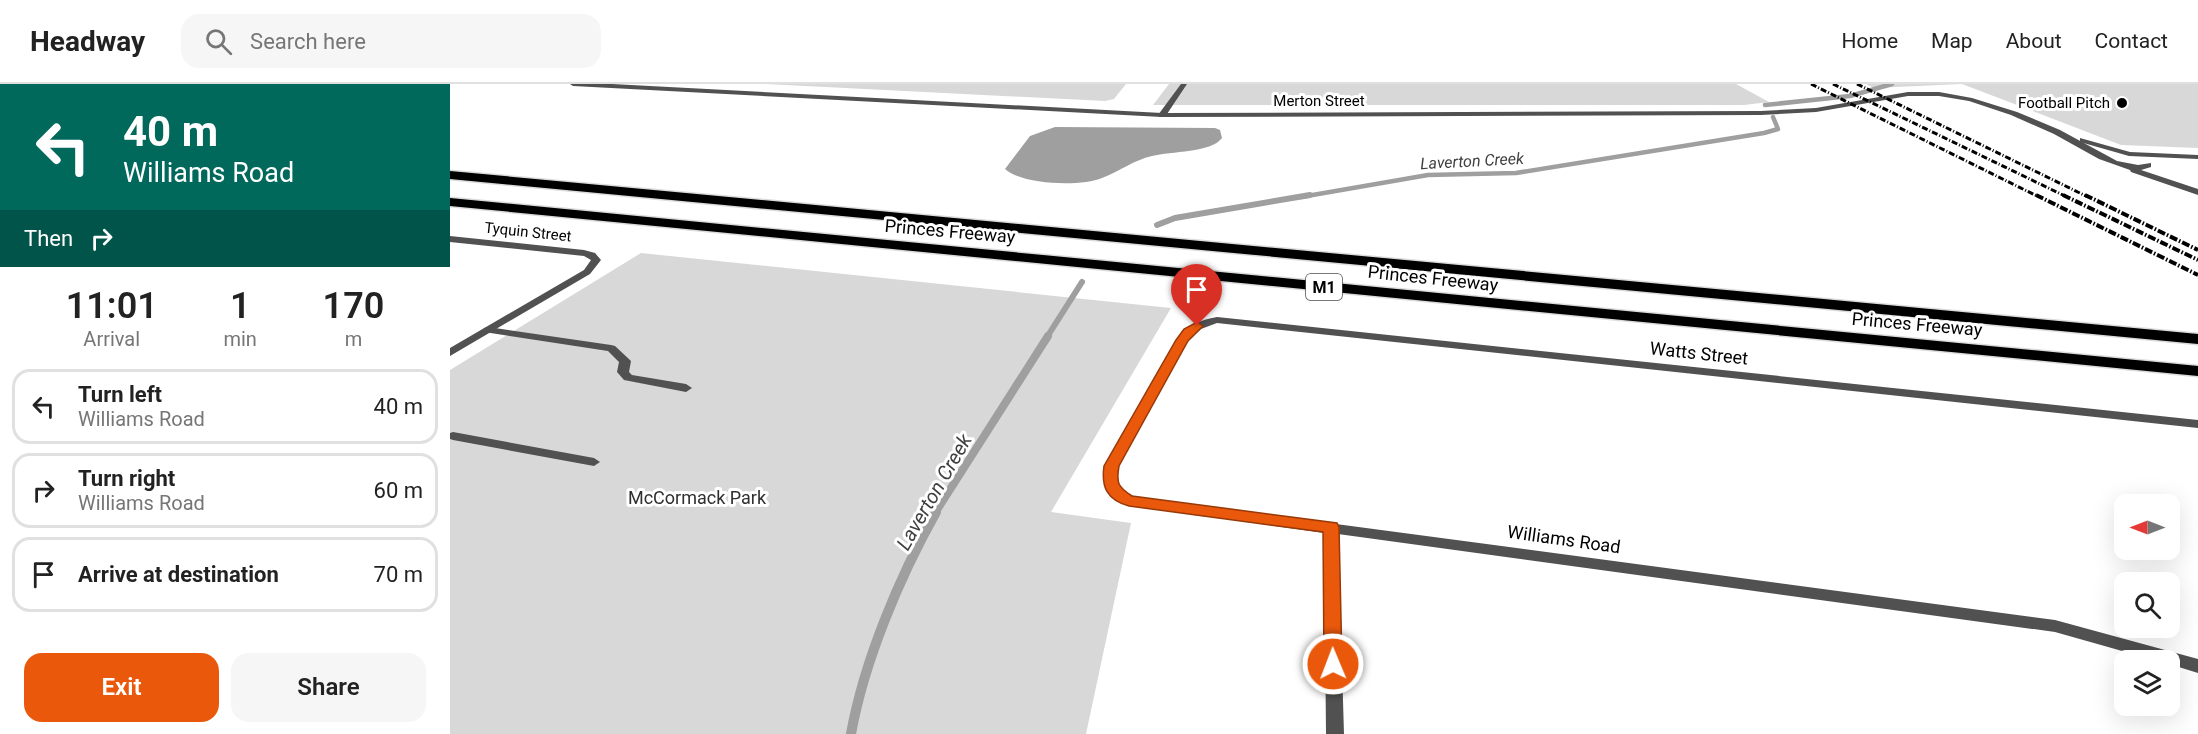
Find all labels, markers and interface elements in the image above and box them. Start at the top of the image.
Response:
search box [181,14,601,68]
text: Headway [30,25,145,58]
icon: search [202,25,235,58]
text: Search here [250,29,366,54]
text: Home [1842,29,1898,53]
text: Map [1931,29,1973,53]
text: About [2006,29,2062,53]
text: Contact [2095,29,2168,53]
street label: Merton Street [1273,92,1365,110]
place label: Football Pitch [2018,94,2110,112]
marker: Football Pitch [2115,96,2129,110]
text: 40 m [123,107,218,156]
icon: left [24,108,102,186]
water label: Laverton Creek [1420,149,1525,173]
text: Williams Road [123,157,294,189]
street label: Princes Freeway [884,215,1017,247]
street label: Tyquin Street [484,218,573,246]
icon: right [85,222,118,255]
text: Then [24,226,73,251]
street label: Princes Freeway [1367,261,1500,295]
pin [1171,264,1222,326]
icon: arrive [1180,273,1213,306]
road number: M1 [1306,274,1342,300]
text: 11:01 [66,285,158,327]
text: 1 [230,285,250,327]
text: 170 [323,285,384,327]
street label: Princes Freeway [1851,308,1984,340]
text: Arrival [83,327,140,351]
text: min [223,327,257,351]
text: m [345,327,362,351]
street label: Watts Street [1649,337,1749,369]
text: Turn left [78,382,162,407]
icon: left [27,390,60,423]
text: 40 m [374,394,423,419]
text: Williams Road [78,407,205,431]
water label: Laverton Creek [891,429,977,554]
text: Turn right [78,466,175,491]
icon: right [27,474,60,507]
text: 60 m [374,478,423,503]
park label: McCormack Park [628,487,767,508]
text: Williams Road [78,491,205,515]
north arrow [2114,494,2180,560]
map controls [2114,494,2180,716]
street label: Williams Road [1506,521,1622,557]
icon: arrive [27,558,60,591]
text: Arrive at destination [78,562,279,587]
text: 70 m [374,562,423,587]
button: search [2114,572,2180,638]
position arrow [1301,632,1365,696]
button: layers [2114,650,2180,716]
button: Exit [24,653,219,722]
button: Share [231,653,426,722]

